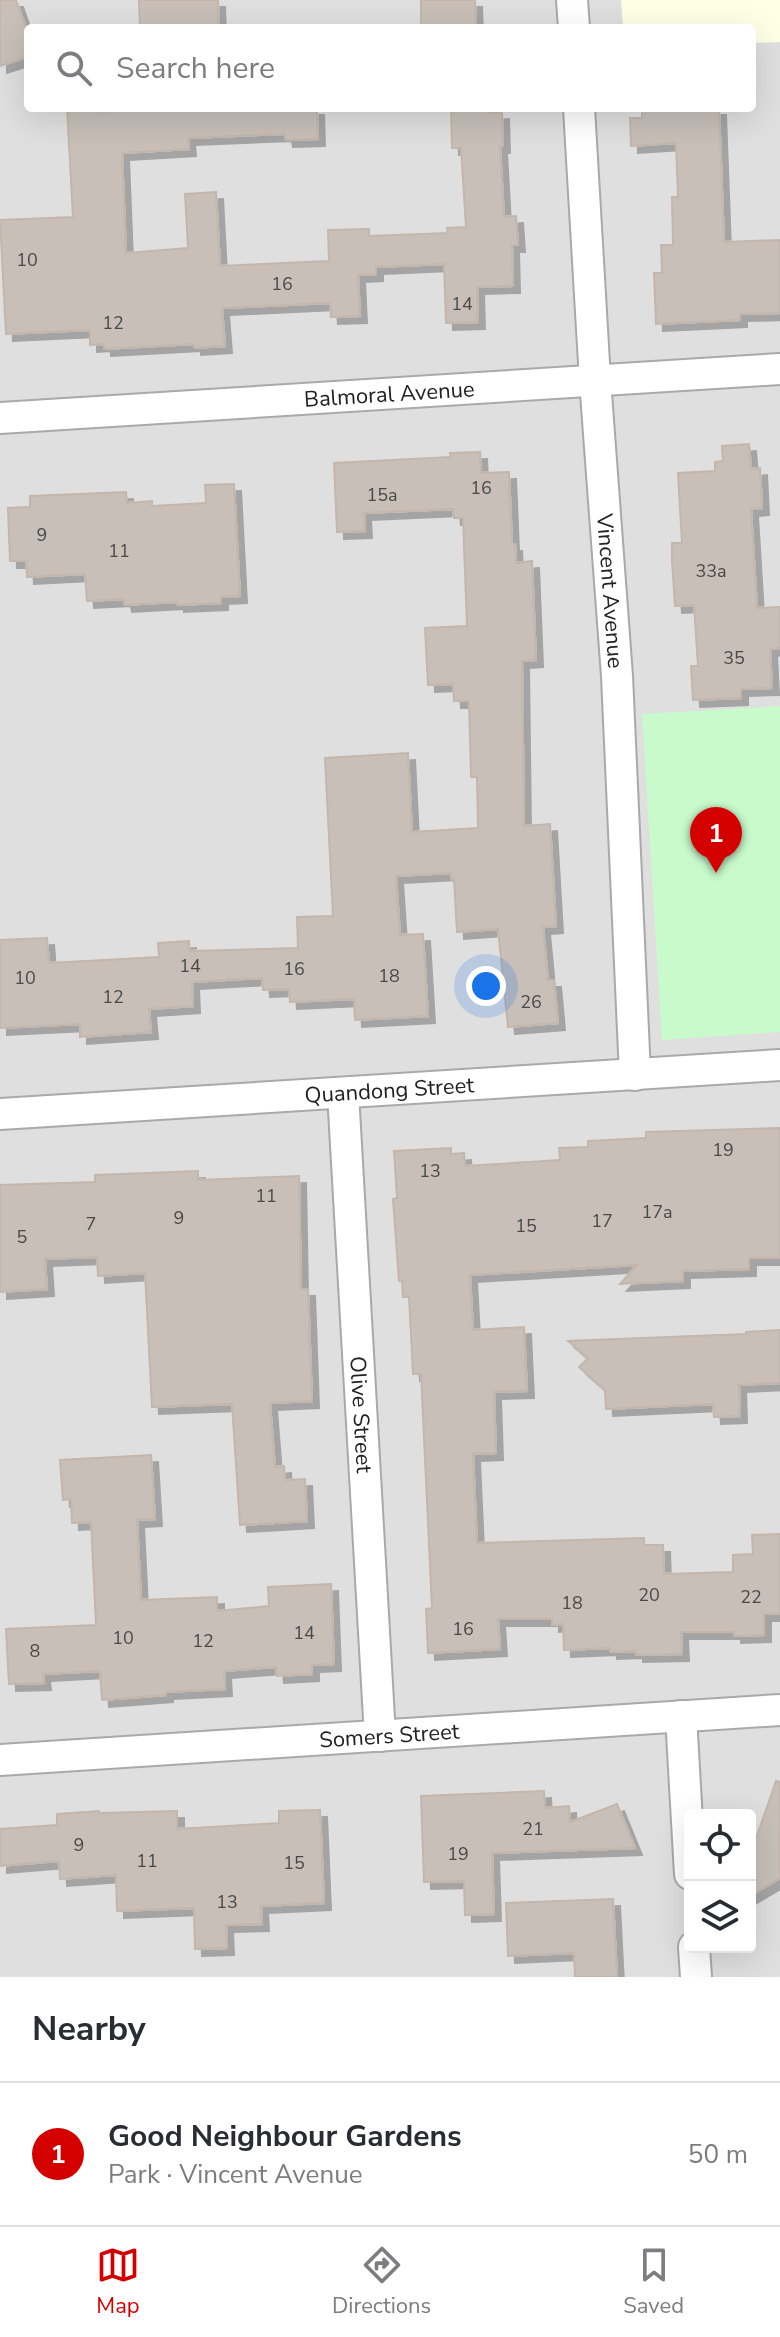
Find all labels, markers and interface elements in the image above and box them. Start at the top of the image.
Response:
search box [24,24,756,112]
icon: search [52,46,96,90]
text: Search here [116,48,275,89]
house number: 10 [16,248,38,272]
house number: 16 [271,272,293,296]
house number: 14 [451,292,473,316]
house number: 12 [102,311,124,335]
street label: Balmoral Avenue [303,374,475,415]
house number: 16 [470,476,492,500]
house number: 15a [366,483,398,507]
street label: Vincent Avenue [589,512,630,670]
house number: 9 [37,523,47,547]
house number: 11 [108,539,130,563]
house number: 33a [695,559,727,583]
house number: 35 [723,646,745,670]
pin: 1 [690,807,742,873]
house number: 14 [179,954,201,978]
house number: 16 [283,957,305,981]
house number: 18 [378,964,400,988]
house number: 10 [14,966,36,990]
your location [466,966,506,1006]
house number: 12 [102,985,124,1009]
house number: 26 [520,990,542,1014]
street label: Quandong Street [304,1070,475,1111]
house number: 19 [712,1138,734,1162]
house number: 13 [419,1159,441,1183]
house number: 11 [255,1184,277,1208]
house number: 17a [641,1200,673,1224]
house number: 9 [174,1206,184,1230]
house number: 17 [591,1209,613,1233]
house number: 7 [86,1212,96,1236]
house number: 15 [515,1214,537,1238]
house number: 5 [17,1225,27,1249]
street label: Olive Street [342,1355,379,1474]
house number: 20 [638,1583,660,1607]
house number: 22 [740,1585,762,1609]
house number: 18 [561,1591,583,1615]
house number: 16 [452,1617,474,1641]
house number: 14 [293,1621,315,1645]
house number: 10 [112,1626,134,1650]
house number: 12 [192,1629,214,1653]
house number: 8 [30,1639,40,1663]
street label: Somers Street [318,1717,461,1756]
map controls [684,1809,756,1953]
button: locate [684,1809,756,1881]
house number: 21 [522,1817,544,1841]
house number: 9 [74,1833,84,1857]
house number: 19 [447,1842,469,1866]
house number: 11 [136,1849,158,1873]
house number: 15 [283,1851,305,1875]
button: layers [684,1881,756,1953]
house number: 13 [216,1890,238,1914]
text: Nearby [32,2006,146,2052]
text: Good Neighbour Gardens [108,2116,462,2157]
text: 1 [50,2137,66,2172]
text: 50 m [688,2137,748,2172]
text: Park · Vincent Avenue [108,2157,363,2192]
tab: Map [96,2243,140,2321]
tab: Directions [332,2243,431,2321]
tab: Saved [623,2243,684,2321]

